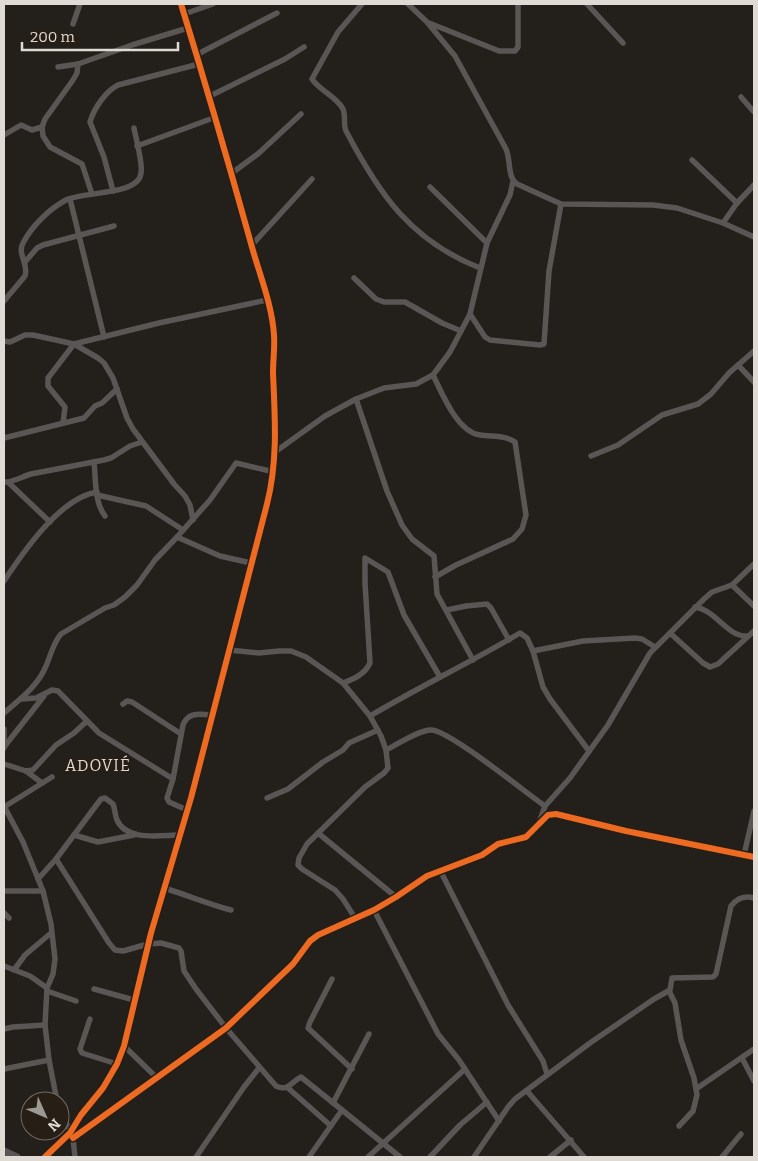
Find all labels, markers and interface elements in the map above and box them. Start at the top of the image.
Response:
scale bar [22,20,179,52]
text: 200 m [30,28,75,46]
district label: ADOVIÉ [65,755,131,775]
north arrow [20,1091,70,1141]
text: N [44,1115,64,1135]

